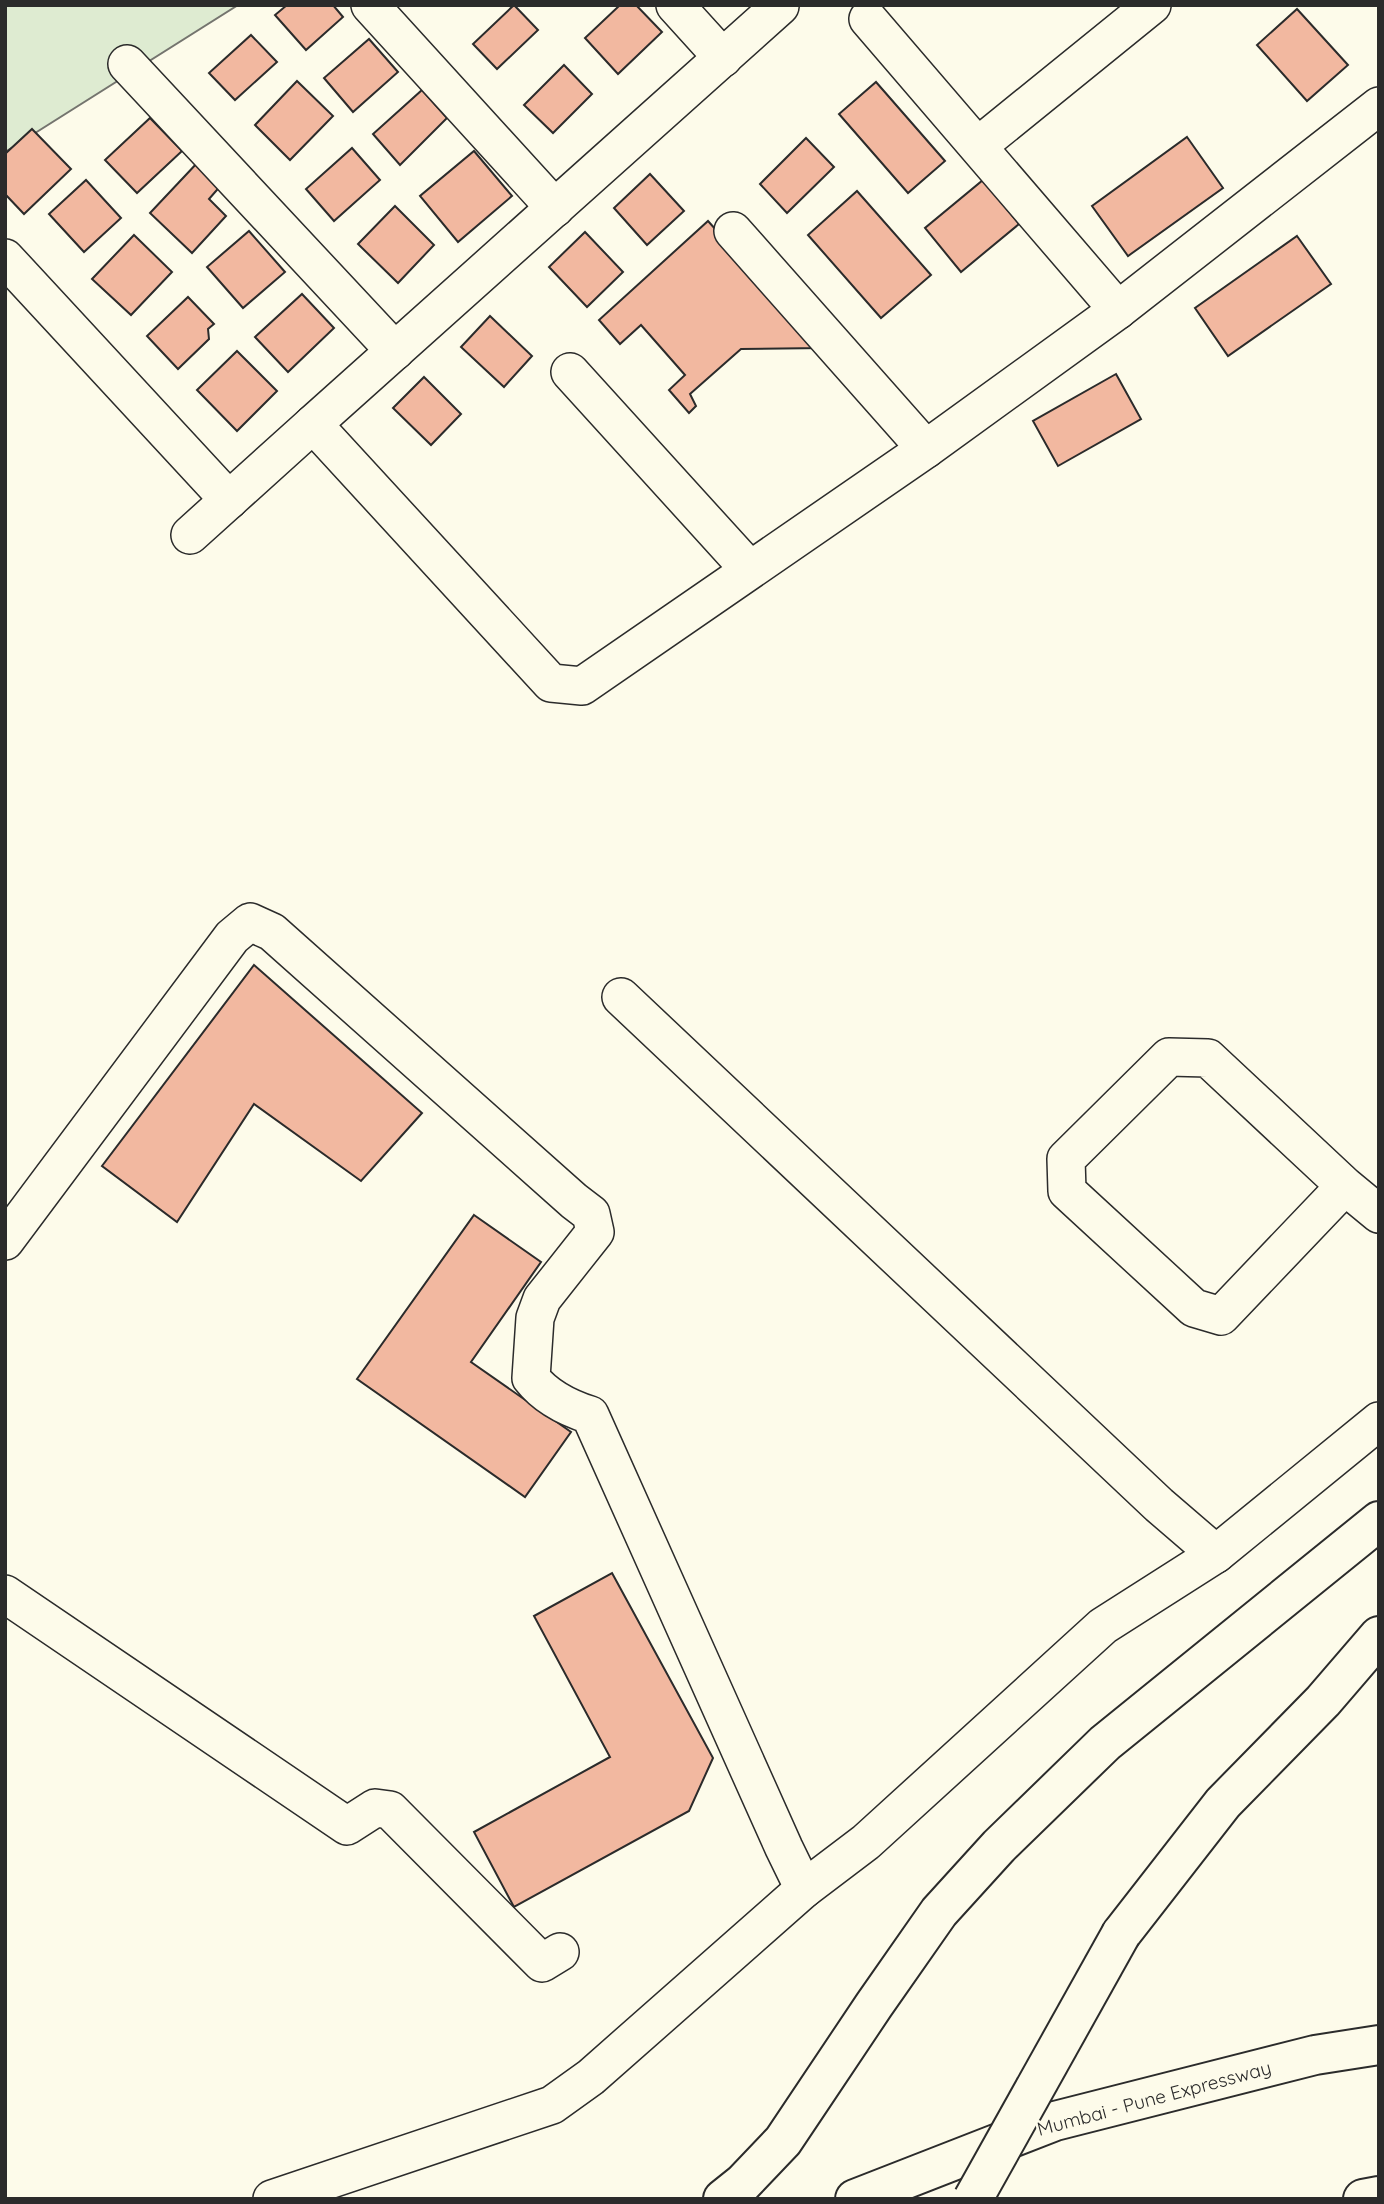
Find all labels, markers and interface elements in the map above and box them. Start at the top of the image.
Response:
street label: Mumbai - Pune Expressway [1034,2055,1274,2141]

